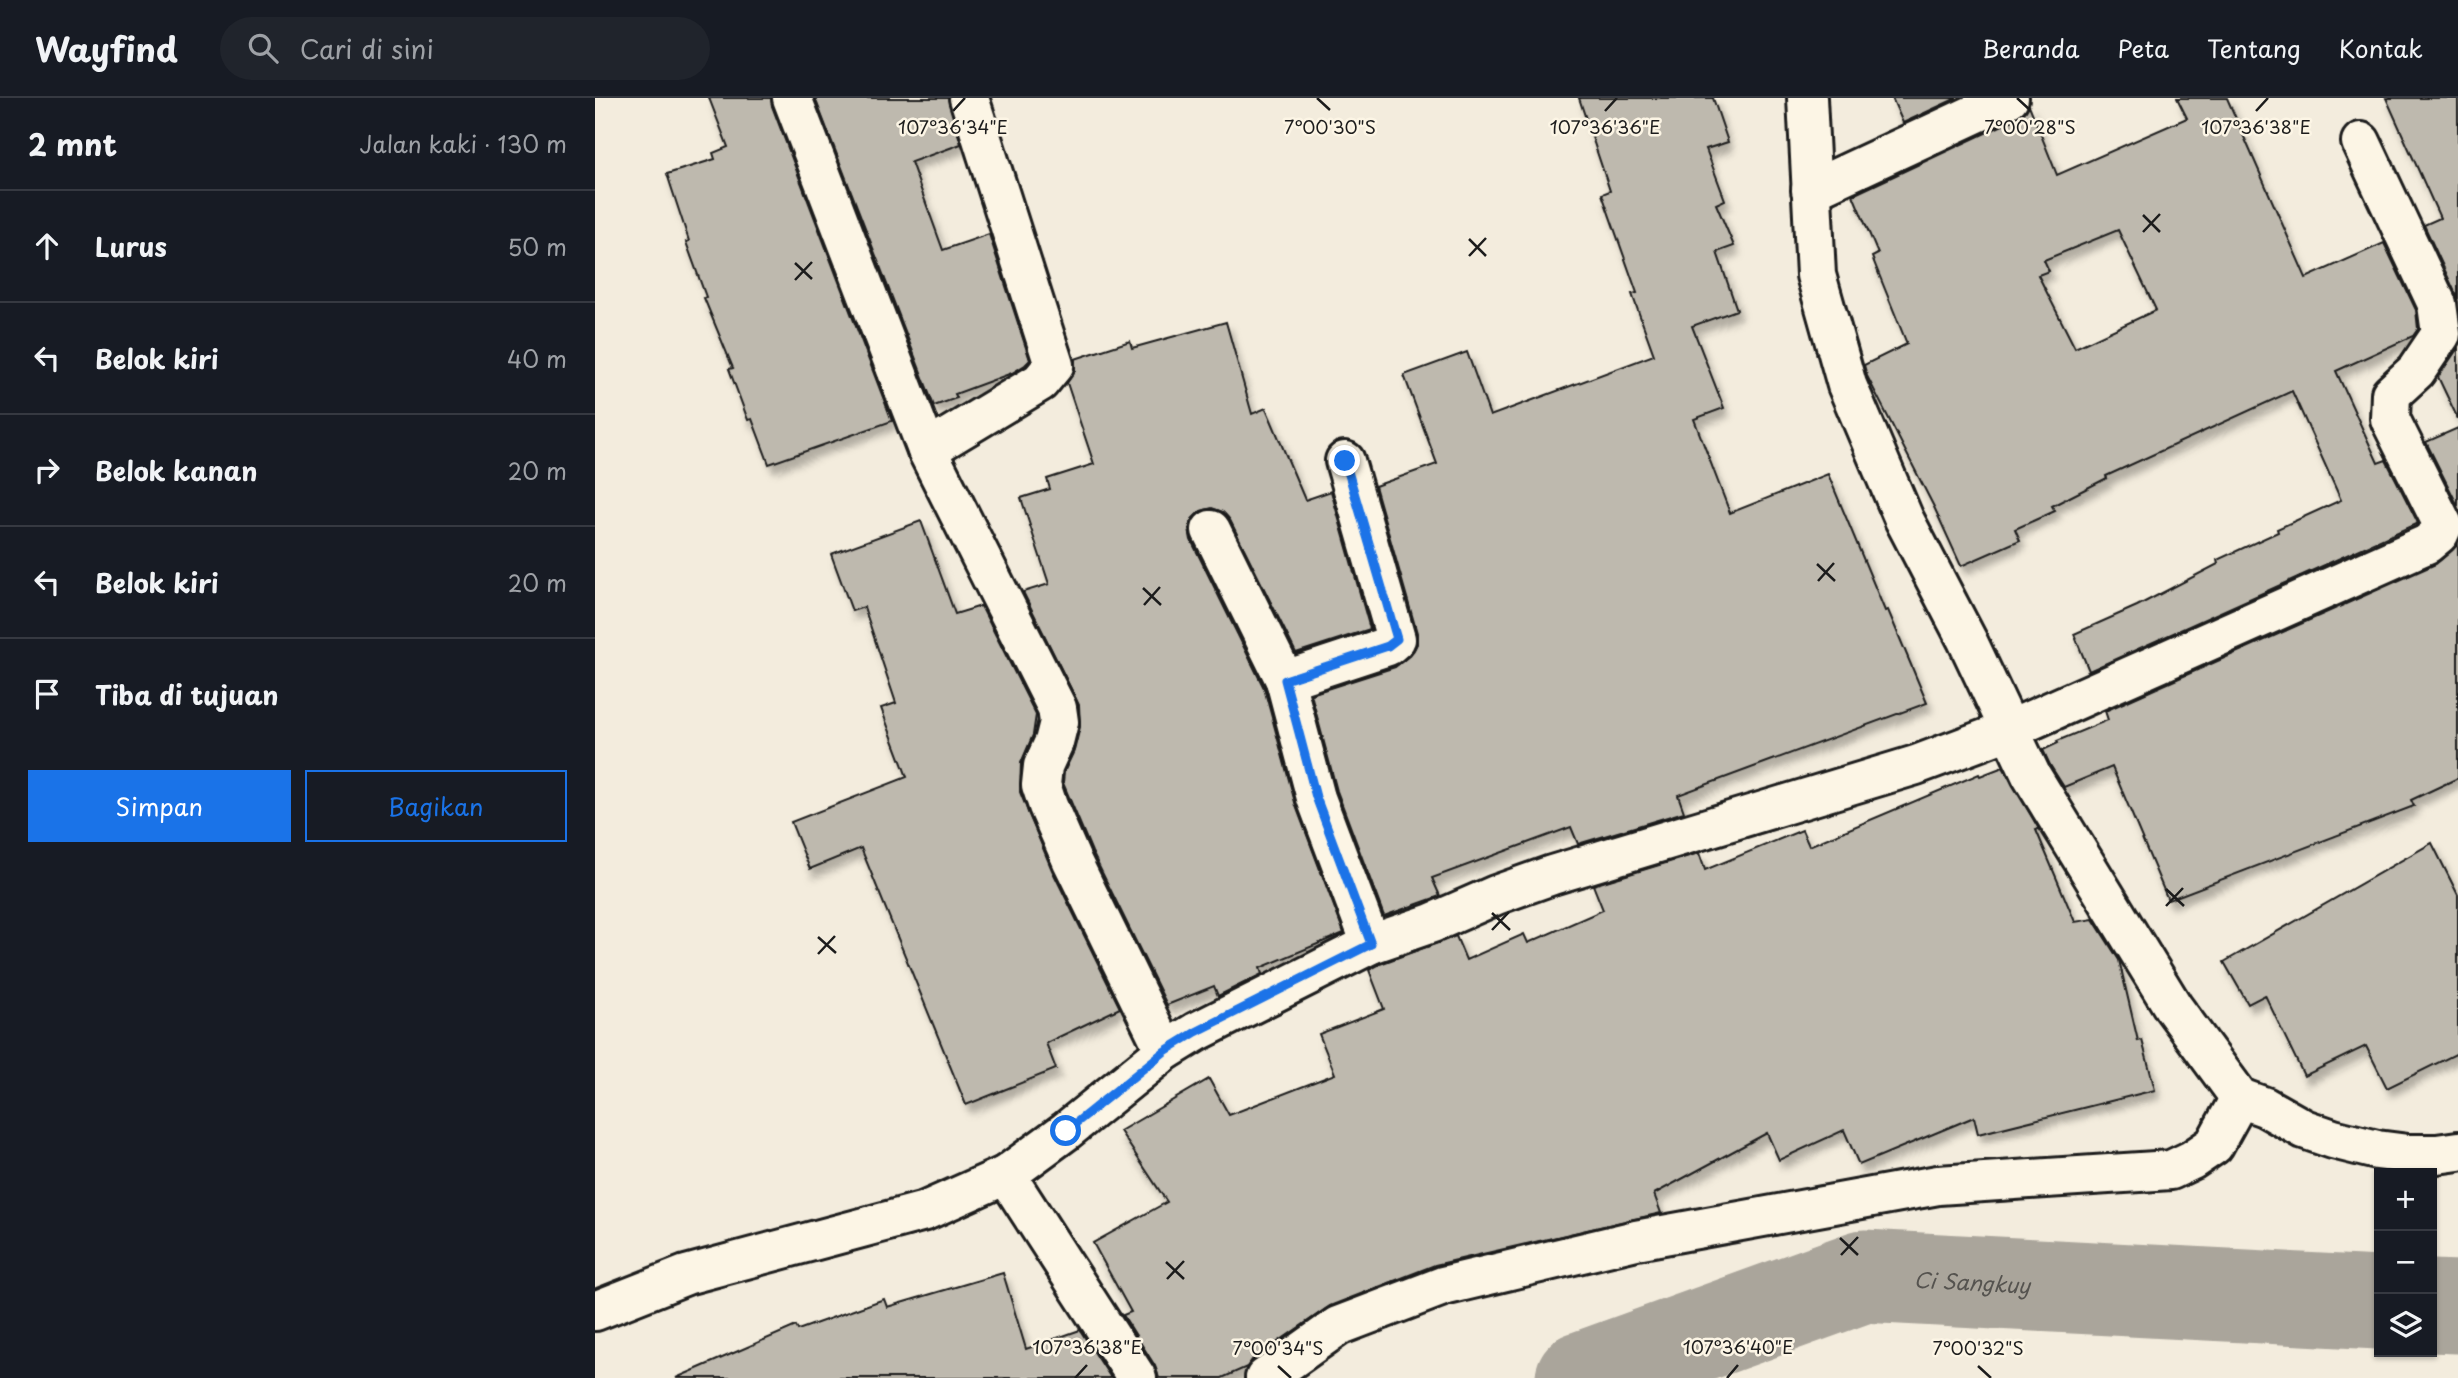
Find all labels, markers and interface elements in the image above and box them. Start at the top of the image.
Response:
search box [220,17,710,80]
text: Wayfind [35,23,178,73]
icon: search [244,29,282,67]
text: Cari di sini [300,29,434,68]
text: Beranda [1982,30,2079,66]
text: Peta [2117,30,2169,66]
text: Tentang [2207,30,2301,66]
text: Kontak [2339,30,2423,66]
text: 107°36'34"E [898,113,1008,140]
text: 7°00'30"S [1284,113,1376,140]
text: 107°36'36"E [1550,113,1660,140]
text: 7°00'28"S [1984,113,2076,140]
text: 107°36'38"E [2201,113,2311,140]
text: 2 mnt [28,121,117,166]
text: Jalan kaki · 130 m [359,126,567,161]
icon: ahead [28,227,66,265]
text: Lurus [95,227,167,266]
text: 50 m [507,229,567,264]
icon: left [28,339,66,377]
text: Belok kiri [95,339,218,378]
text: 40 m [507,341,567,376]
route end [1329,445,1360,476]
icon: right [28,451,66,489]
text: Belok kanan [95,451,257,490]
text: 20 m [508,453,567,488]
icon: left [28,563,66,601]
text: Belok kiri [95,563,218,602]
text: 20 m [508,565,567,600]
icon: arrive [28,675,66,713]
text: Tiba di tujuan [95,675,279,714]
button: Simpan [28,770,291,842]
button: Bagikan [305,770,567,842]
route start [1050,1115,1081,1146]
map controls [2374,1168,2437,1357]
button: + [2374,1168,2437,1231]
button: − [2374,1231,2437,1294]
water label: Ci Sangkuy [1913,1263,2033,1301]
button: layers [2374,1294,2437,1357]
text: 107°36'38"E [1032,1333,1142,1360]
text: 107°36'40"E [1683,1333,1793,1360]
text: 7°00'34"S [1233,1334,1323,1361]
text: 7°00'32"S [1932,1334,2024,1361]

